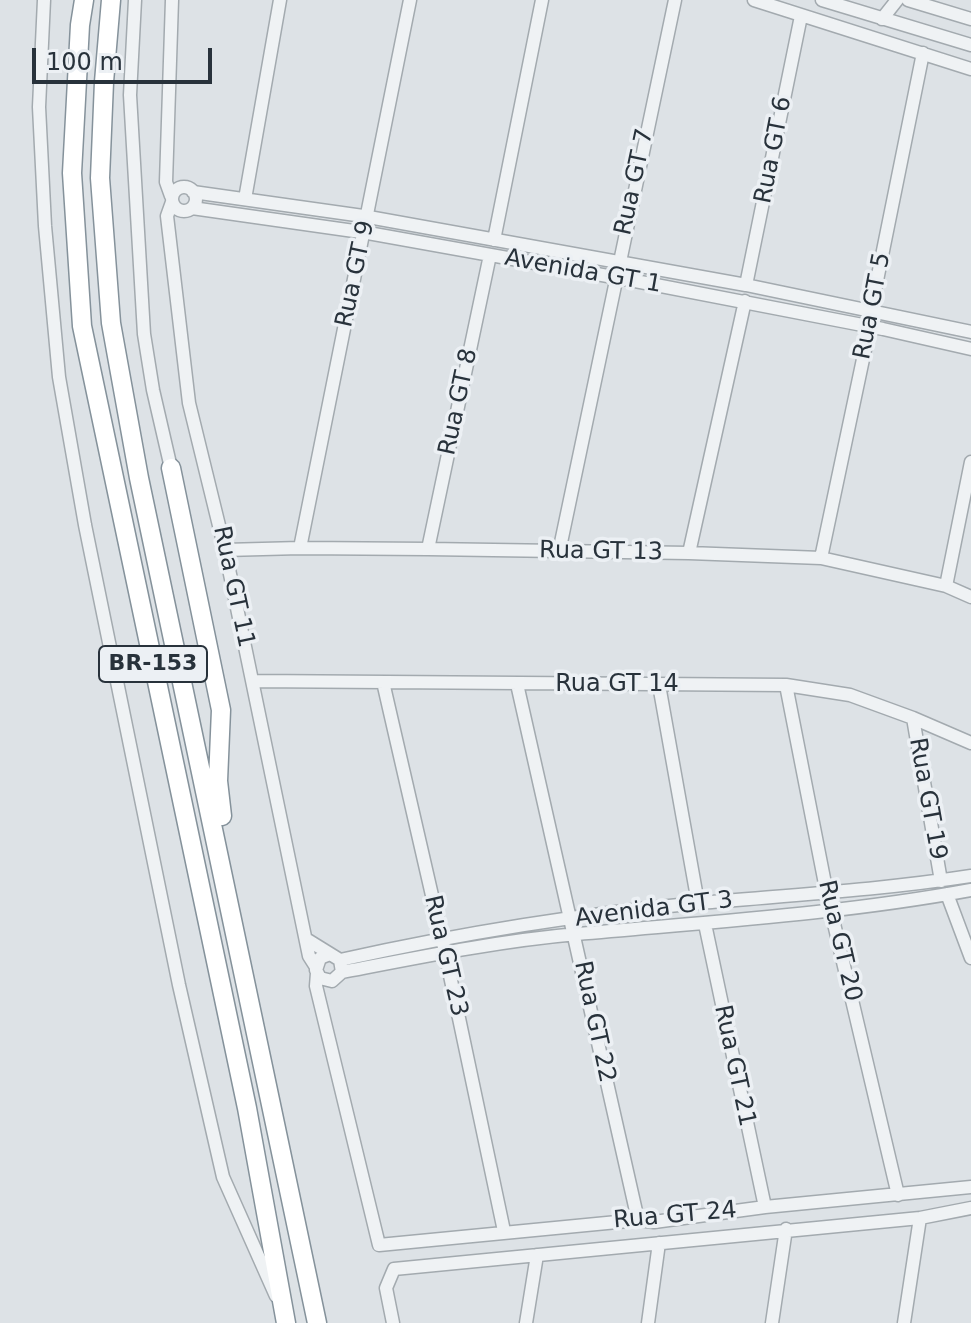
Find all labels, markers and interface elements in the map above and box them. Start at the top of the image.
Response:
scale bar [36,32,216,82]
text: 100 m [46,48,123,76]
street label: Rua GT 6 [750,94,798,206]
street label: Rua GT 7 [610,126,660,238]
street label: Rua GT 9 [331,218,381,330]
street label: Avenida GT 1 [502,244,664,300]
street label: Rua GT 5 [849,250,897,362]
street label: Rua GT 8 [434,346,484,458]
street label: Rua GT 11 [206,524,260,650]
street label: Rua GT 13 [539,537,663,567]
road number: BR-153 [99,646,207,682]
street label: Rua GT 14 [555,671,679,699]
street label: Rua GT 19 [902,736,952,862]
street label: Rua GT 20 [811,877,867,1005]
street label: Avenida GT 3 [573,886,735,934]
street label: Rua GT 23 [417,892,473,1020]
street label: Rua GT 22 [567,959,621,1085]
street label: Rua GT 21 [707,1003,761,1129]
street label: Rua GT 24 [612,1196,738,1236]

